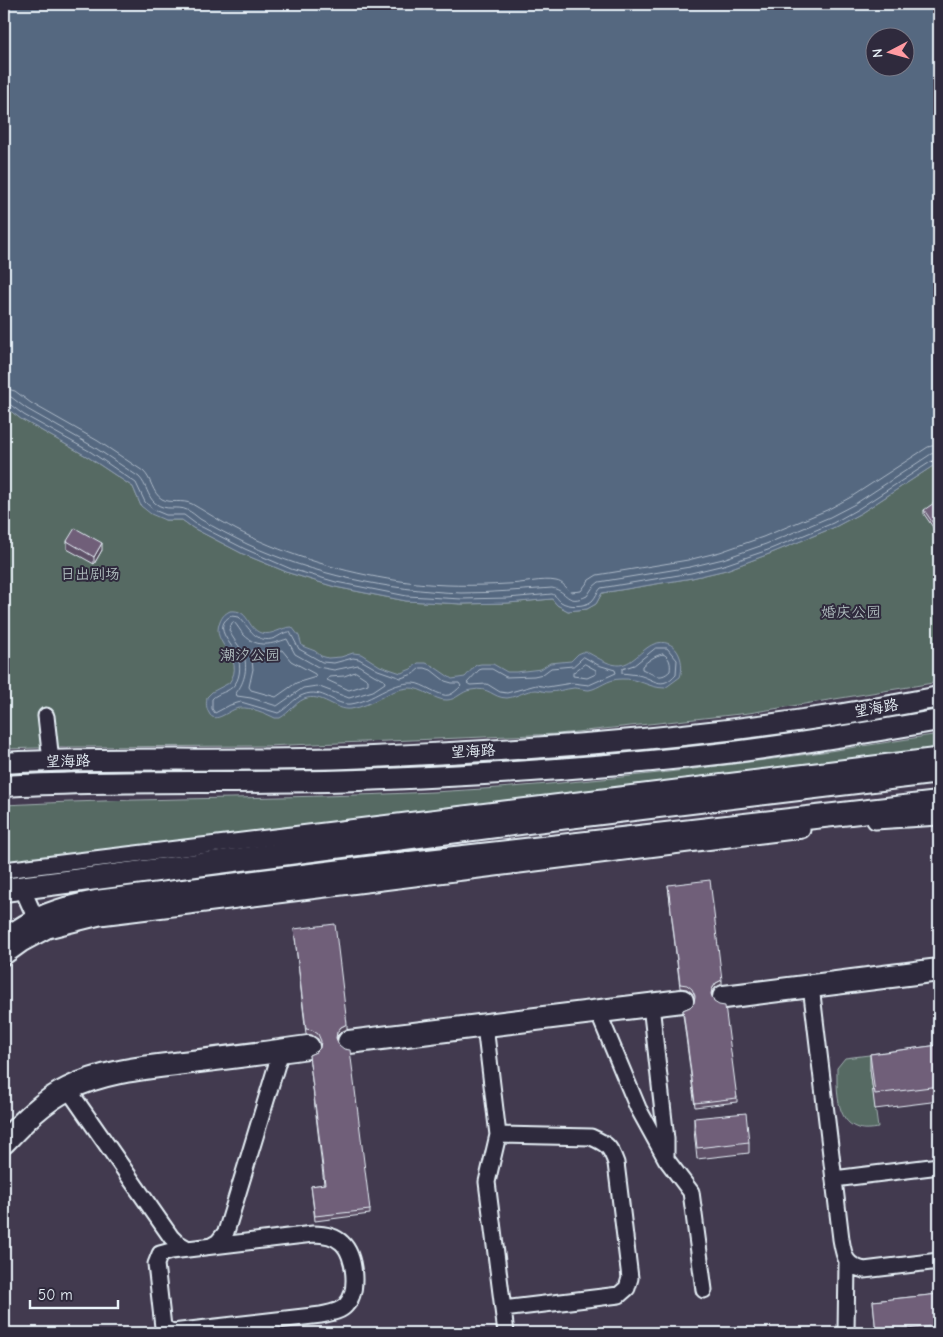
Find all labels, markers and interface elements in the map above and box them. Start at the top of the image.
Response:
north arrow [866,28,916,78]
text: N [869,48,886,59]
park label: 日出剧场 [60,565,120,583]
park label: 婚庆公园 [821,603,881,621]
park label: 潮汐公园 [220,646,280,664]
street label: 望海路 [852,695,900,721]
street label: 望海路 [450,741,496,761]
street label: 望海路 [45,752,91,770]
scale bar [30,1277,118,1309]
text: 50 m [38,1286,73,1304]

